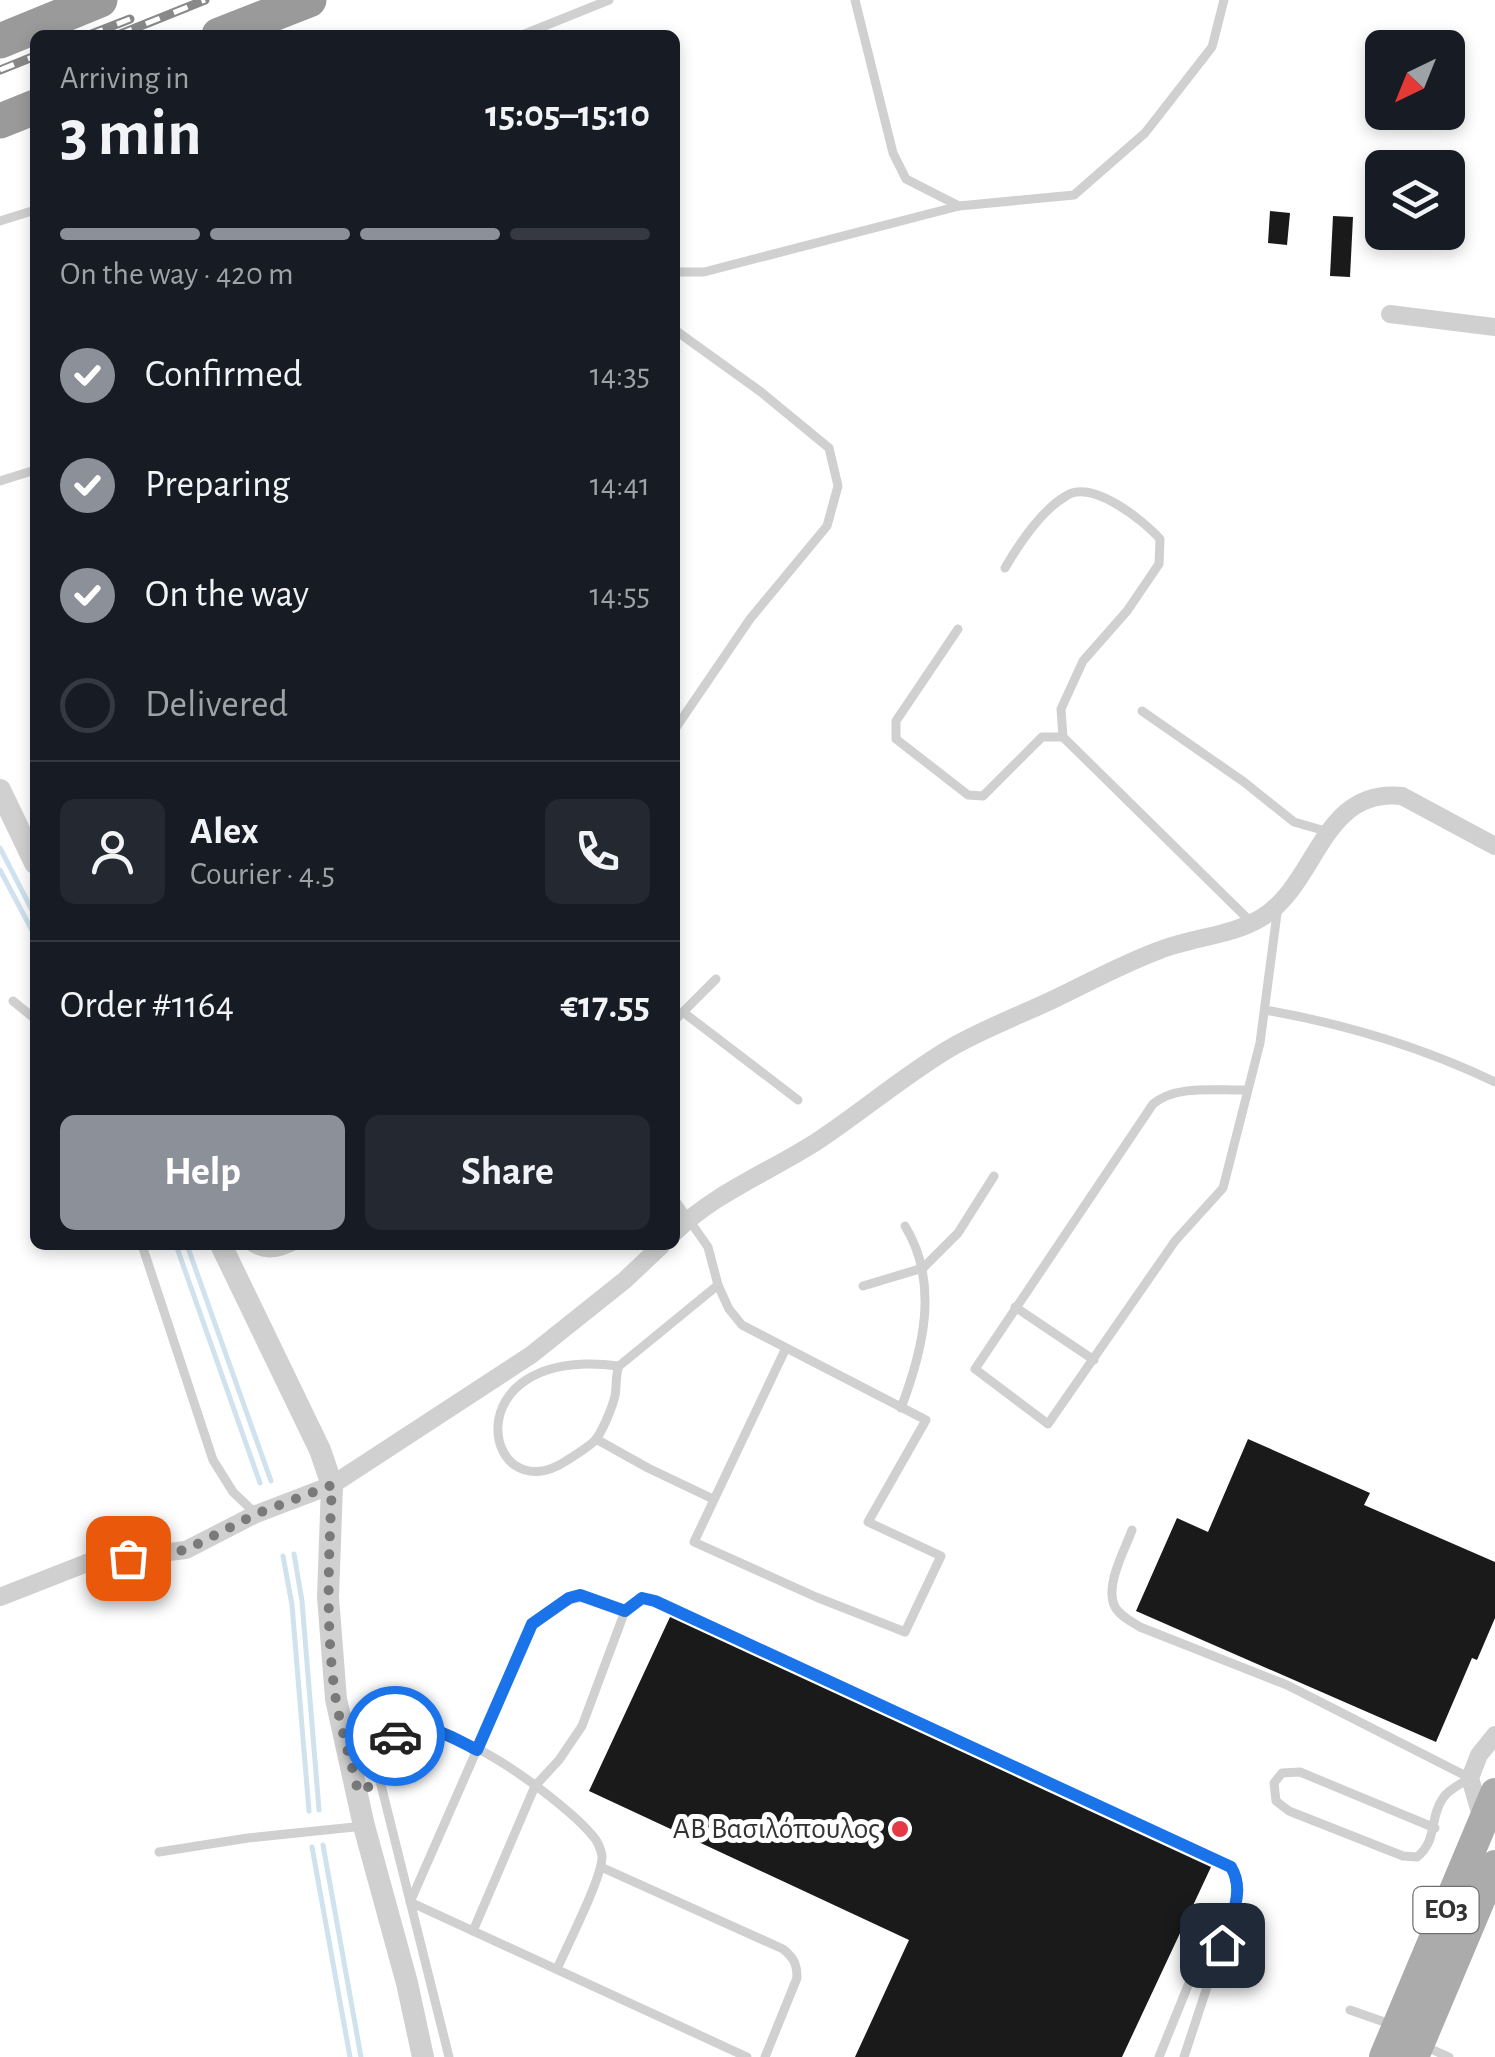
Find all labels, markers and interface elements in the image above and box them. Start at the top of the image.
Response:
north arrow [1365,30,1465,130]
map controls [1365,30,1465,250]
text: Arriving in [60,62,189,94]
text: 15:05–15:10 [485,96,650,134]
text: 3 min [60,102,202,167]
button: layers [1365,150,1465,250]
text: On the way · 420 m [60,258,294,290]
icon: check [60,348,115,403]
text: Confirmed [145,356,302,394]
text: 14:35 [590,359,650,391]
icon: check [60,458,115,513]
text: Preparing [145,466,290,504]
text: 14:41 [590,469,650,501]
icon: check [60,568,115,623]
text: On the way [145,576,309,614]
text: 14:55 [590,579,650,611]
text: Delivered [145,686,288,724]
button: person [60,799,165,904]
button: phone [545,799,650,904]
text: Alex [190,813,259,851]
text: Courier · 4.5 [190,858,335,890]
text: Order #1164 [60,987,234,1025]
text: €17.55 [561,987,650,1025]
button: Help [60,1115,345,1230]
button: Share [365,1115,650,1230]
pin [86,1516,171,1601]
icon: bag [101,1531,156,1586]
courier [345,1686,445,1786]
icon: car [368,1709,423,1764]
place label: ΑΒ Βασιλόπουλος [673,1814,880,1844]
marker: ΑΒ Βασιλόπουλος [889,1818,911,1840]
road number: ΕΟ3 [1414,1887,1478,1933]
pin [1180,1903,1265,1988]
icon: home [1195,1918,1250,1973]

